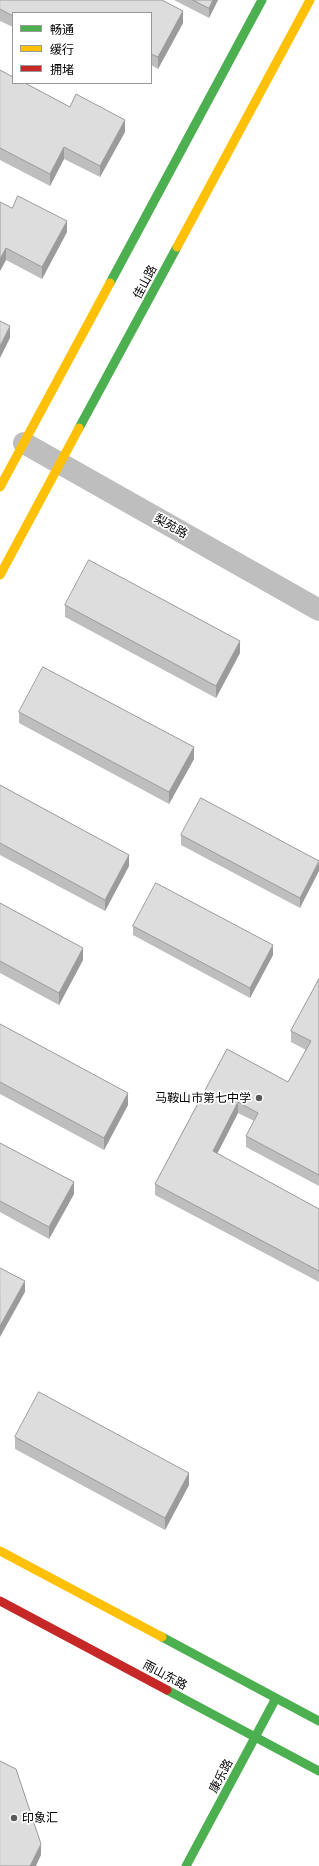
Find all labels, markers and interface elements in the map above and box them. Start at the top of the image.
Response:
legend [12,12,152,84]
text: 畅通 [50,22,74,36]
text: 缓行 [50,42,74,56]
text: 拥堵 [50,62,74,76]
street label: 佳山路 [130,263,160,301]
street label: 梨苑路 [152,511,190,541]
place label: 马鞍山市第七中学 [155,1091,251,1105]
marker: 马鞍山市第七中学 [254,1093,264,1103]
street label: 雨山东路 [140,1657,190,1693]
street label: 康乐路 [206,1757,236,1795]
place label: 印象汇 [22,1811,58,1825]
marker: 印象汇 [9,1813,19,1823]

